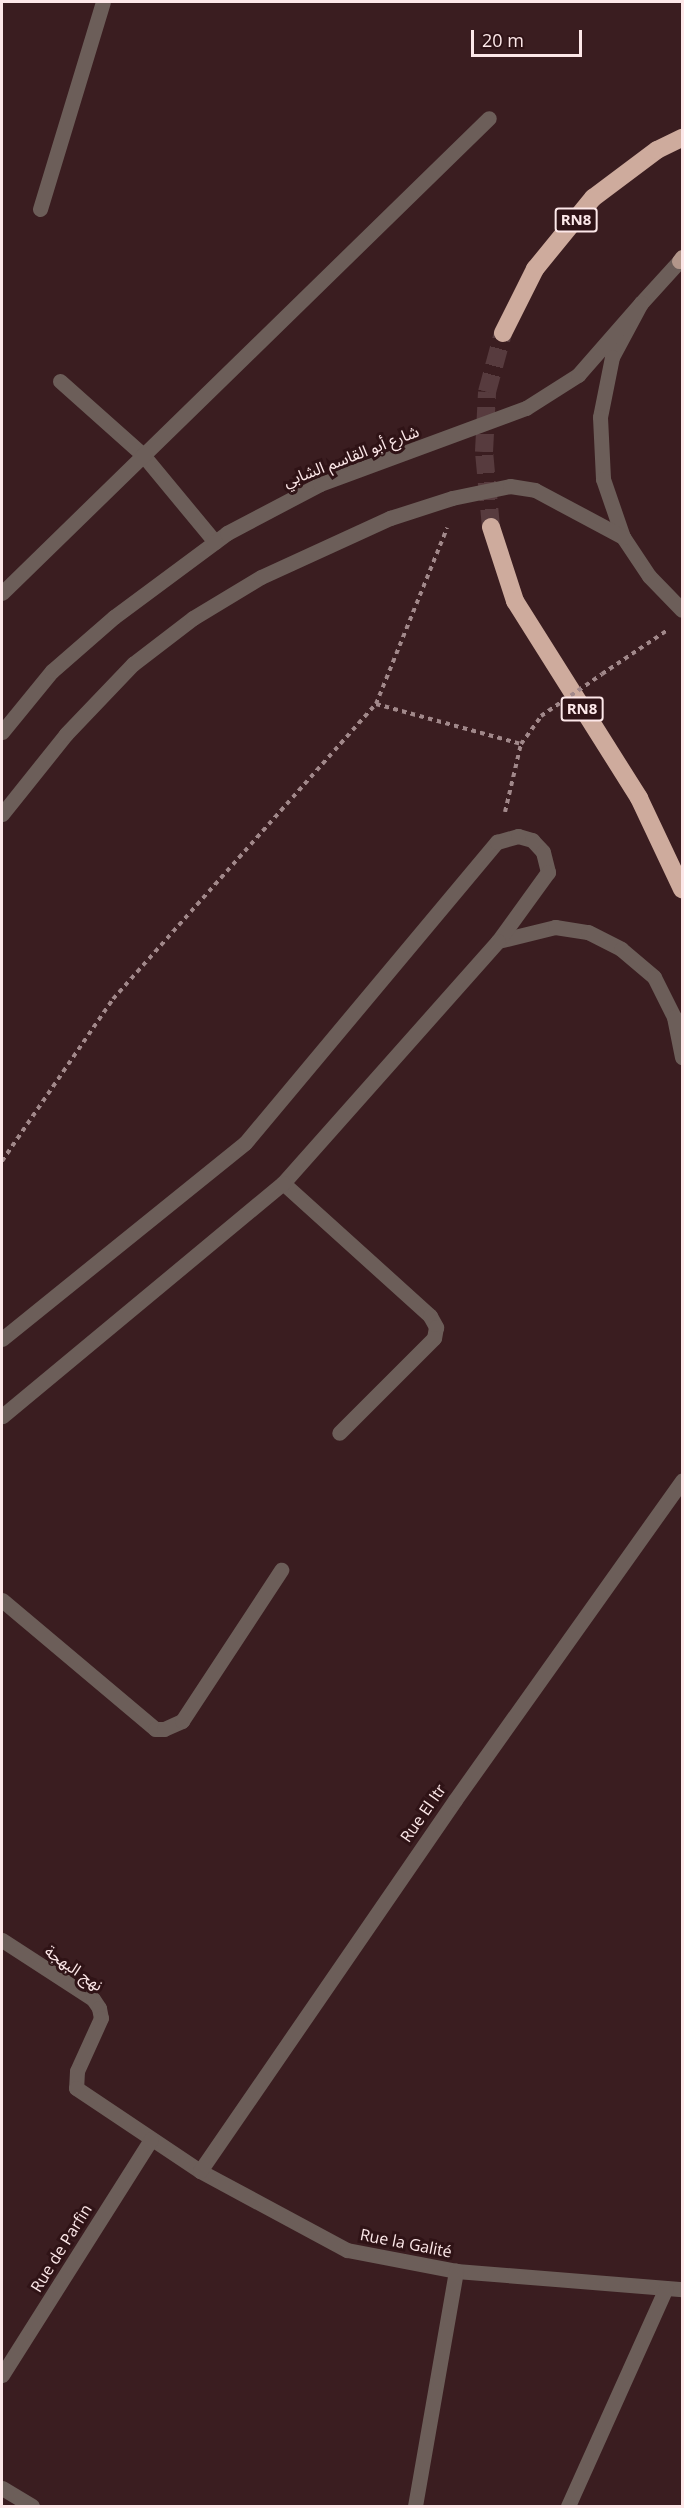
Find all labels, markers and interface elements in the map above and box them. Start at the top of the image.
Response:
scale bar [474,18,585,56]
text: 20 m [482,28,524,52]
road number: RN8 [554,208,598,232]
street label: شارع أبو القاسم الشابي [281,421,421,491]
road number: RN8 [560,697,604,721]
street label: Rue El Itr [396,1780,450,1846]
street label: نهج البهجة [41,1941,107,1995]
street label: Rue de Parfin [26,2200,96,2296]
street label: Rue la Galité [358,2225,454,2261]

